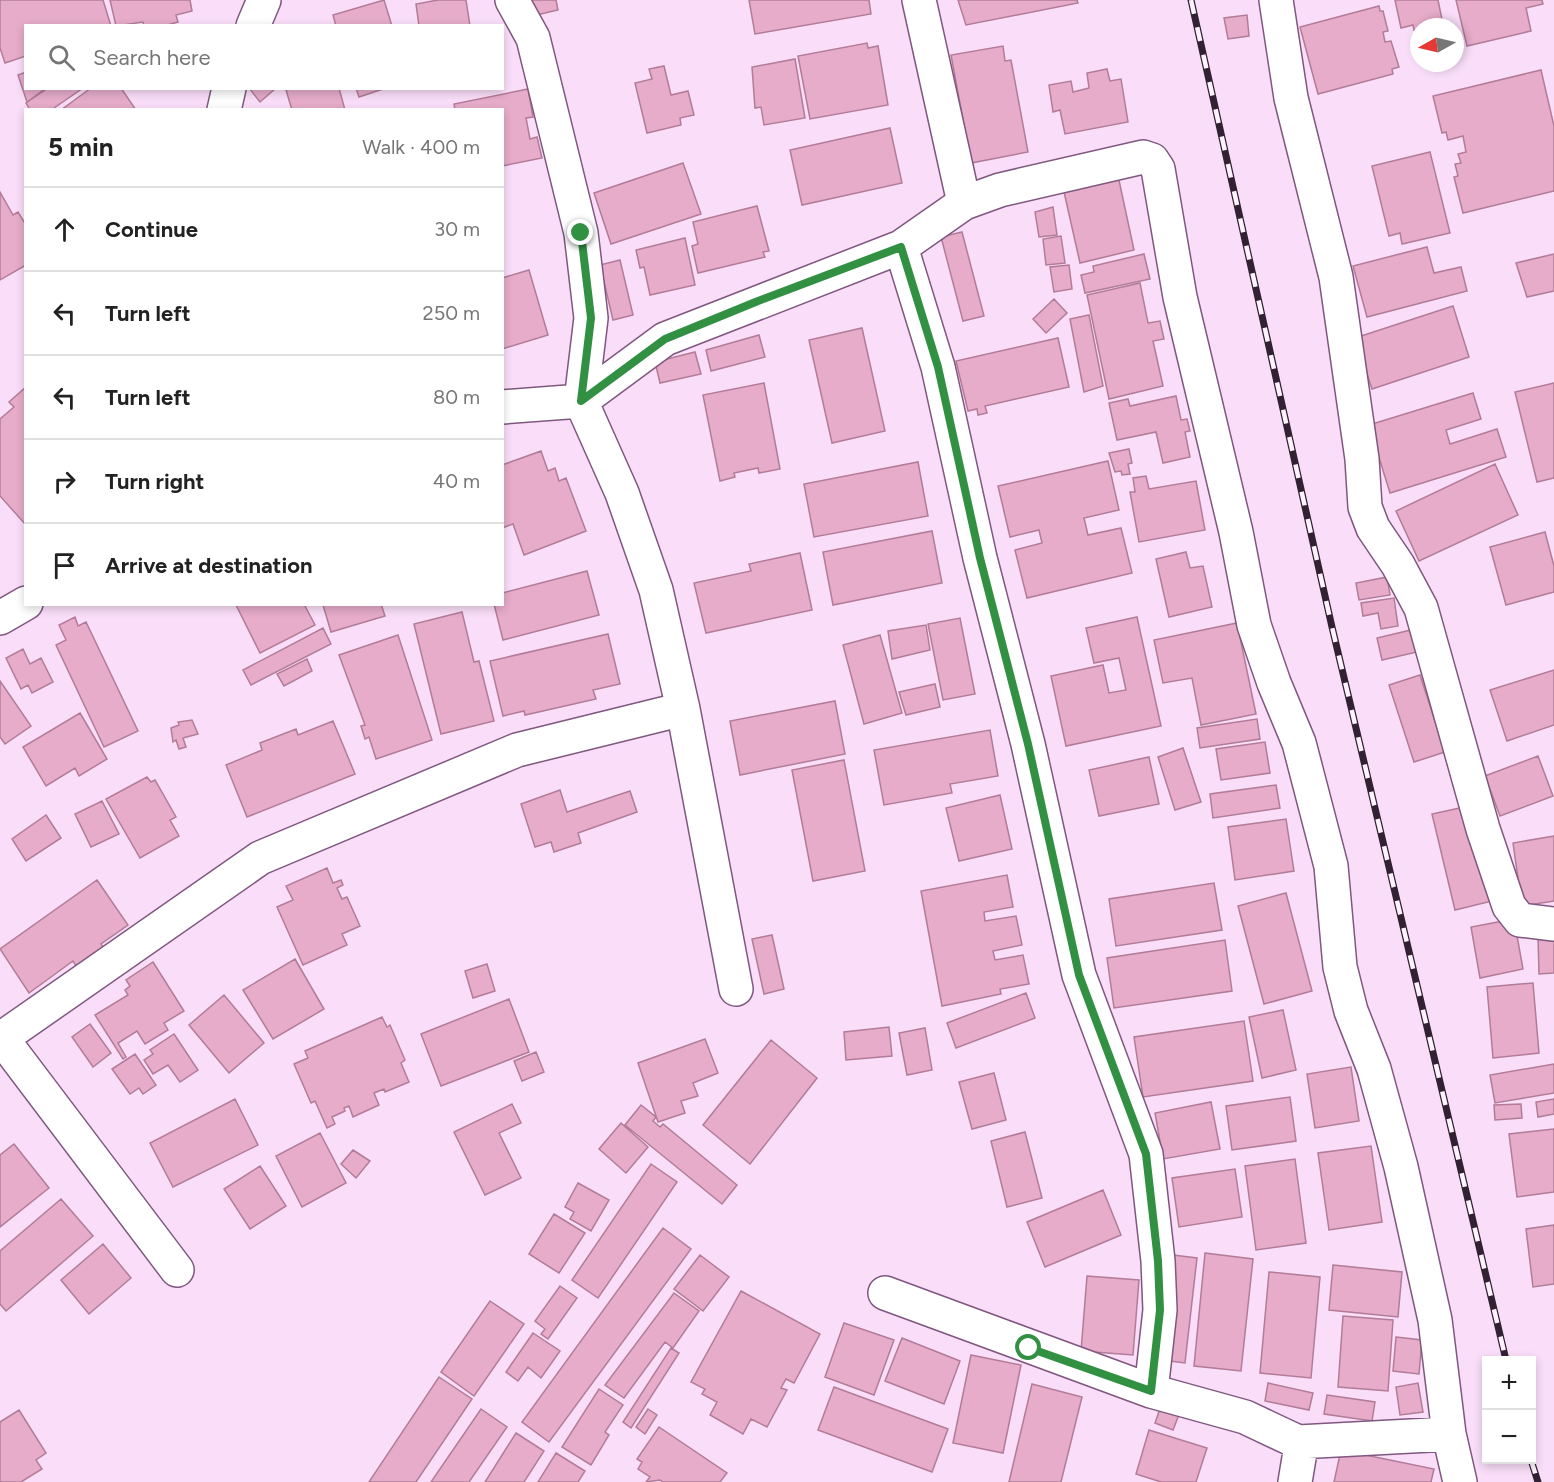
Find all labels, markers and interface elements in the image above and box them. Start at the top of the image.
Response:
north arrow [1410,18,1464,72]
search box [24,24,504,90]
icon: search [45,41,78,74]
text: Search here [93,44,211,71]
text: 5 min [48,131,114,163]
text: Walk · 400 m [362,135,480,159]
icon: ahead [48,213,81,246]
text: Continue [105,216,198,243]
text: 30 m [434,217,480,241]
route end [567,219,593,245]
icon: left [48,297,81,330]
text: Turn left [105,300,191,327]
text: 250 m [423,301,480,325]
icon: left [48,381,81,414]
text: Turn left [105,384,191,411]
text: 80 m [433,385,480,409]
icon: right [48,465,81,498]
text: Turn right [105,468,204,495]
text: 40 m [433,469,480,493]
icon: arrive [48,549,81,582]
text: Arrive at destination [105,552,313,579]
route start [1015,1334,1041,1360]
map controls [1482,1356,1536,1464]
button: + [1482,1356,1536,1410]
button: − [1482,1410,1536,1464]

